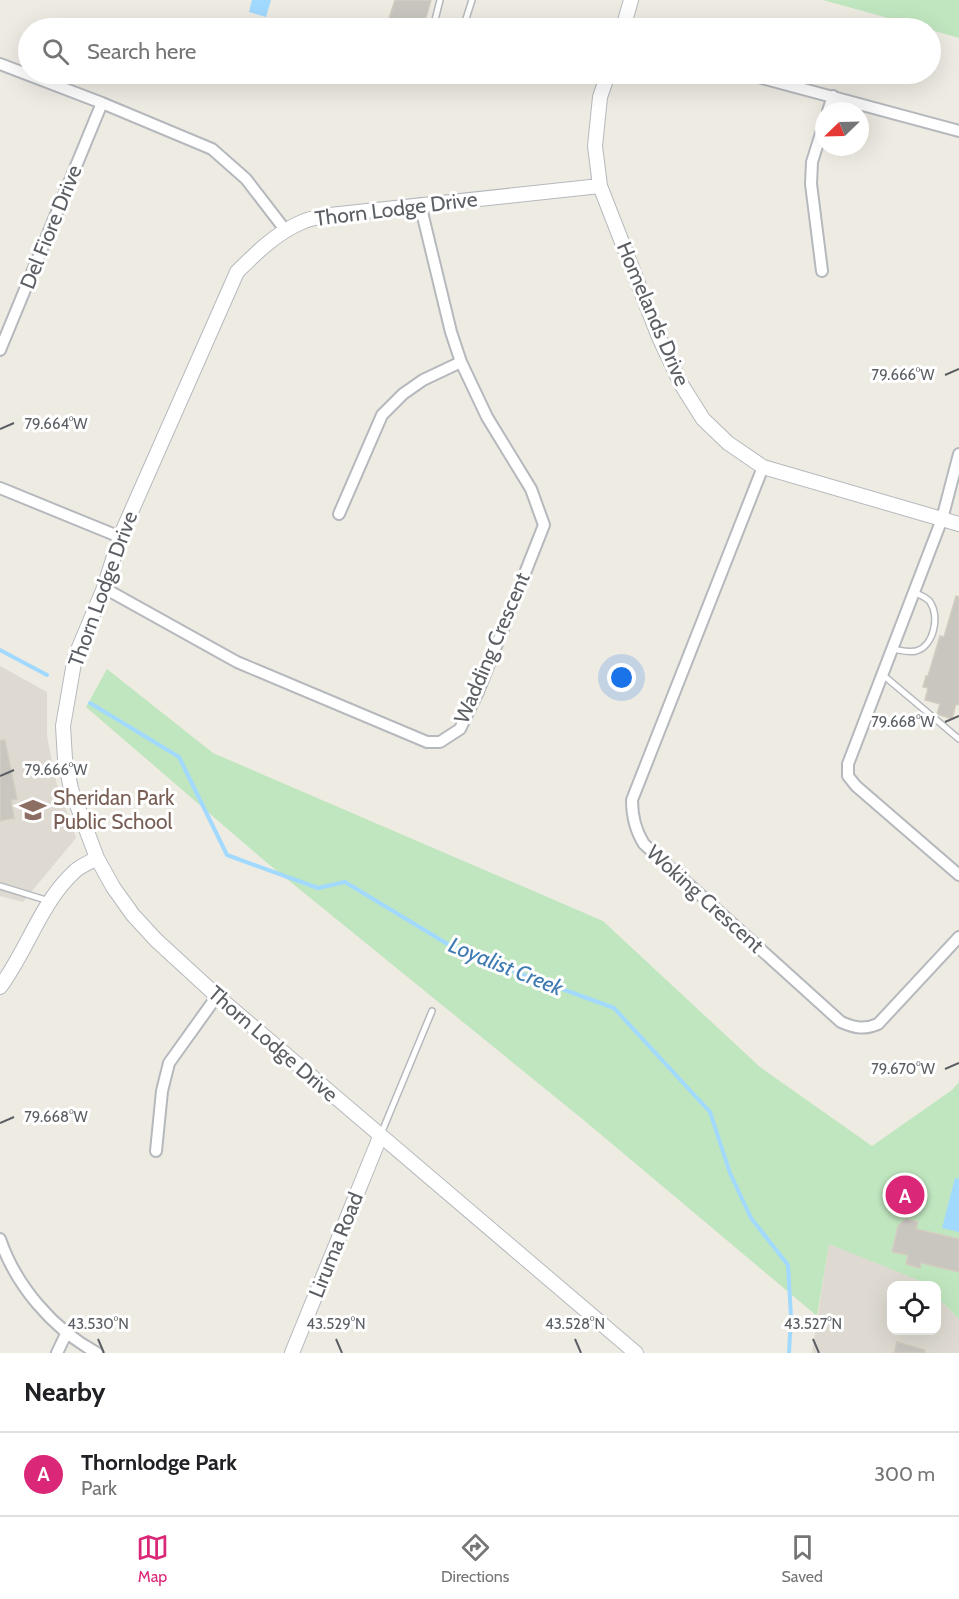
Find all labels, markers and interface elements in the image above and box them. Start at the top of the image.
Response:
search box [18,18,941,84]
icon: search [39,35,72,68]
text: Search here [87,38,196,65]
north arrow [815,102,869,156]
street label: Del Fiore Drive [14,161,87,292]
street label: Thorn Lodge Drive [313,186,479,231]
street label: Homelands Drive [612,238,695,390]
text: 79.666°W [872,366,935,384]
text: 79.664°W [25,415,88,433]
street label: Thorn Lodge Drive [63,507,142,670]
street label: Wadding Crescent [449,569,535,727]
your location [607,663,636,692]
text: 79.668°W [871,713,936,731]
text: 79.666°W [25,761,88,779]
place label: Sheridan Park Public School [53,785,175,834]
school or university icon: Sheridan Park Public School [18,795,48,825]
street label: Woking Crescent [642,840,769,958]
water label: Loyalist Creek [445,931,567,1002]
street label: Thorn Lodge Drive [203,981,343,1107]
text: 79.670°W [871,1060,936,1078]
text: 79.668°W [24,1108,89,1126]
pin: A [886,1172,924,1218]
street label: Liruma Road [303,1188,368,1301]
map controls [887,1281,941,1335]
button: locate [887,1281,941,1335]
text: 43.530°N [67,1315,129,1333]
text: 43.529°N [306,1315,366,1333]
text: 43.528°N [545,1315,605,1333]
text: 43.527°N [784,1315,842,1333]
text: Nearby [24,1376,105,1408]
text: Thornlodge Park [81,1449,237,1476]
text: A [37,1462,50,1486]
text: 300 m [874,1462,935,1486]
text: Park [81,1476,117,1500]
tab: Map [136,1531,169,1586]
tab: Directions [441,1531,509,1586]
tab: Saved [781,1531,823,1586]

